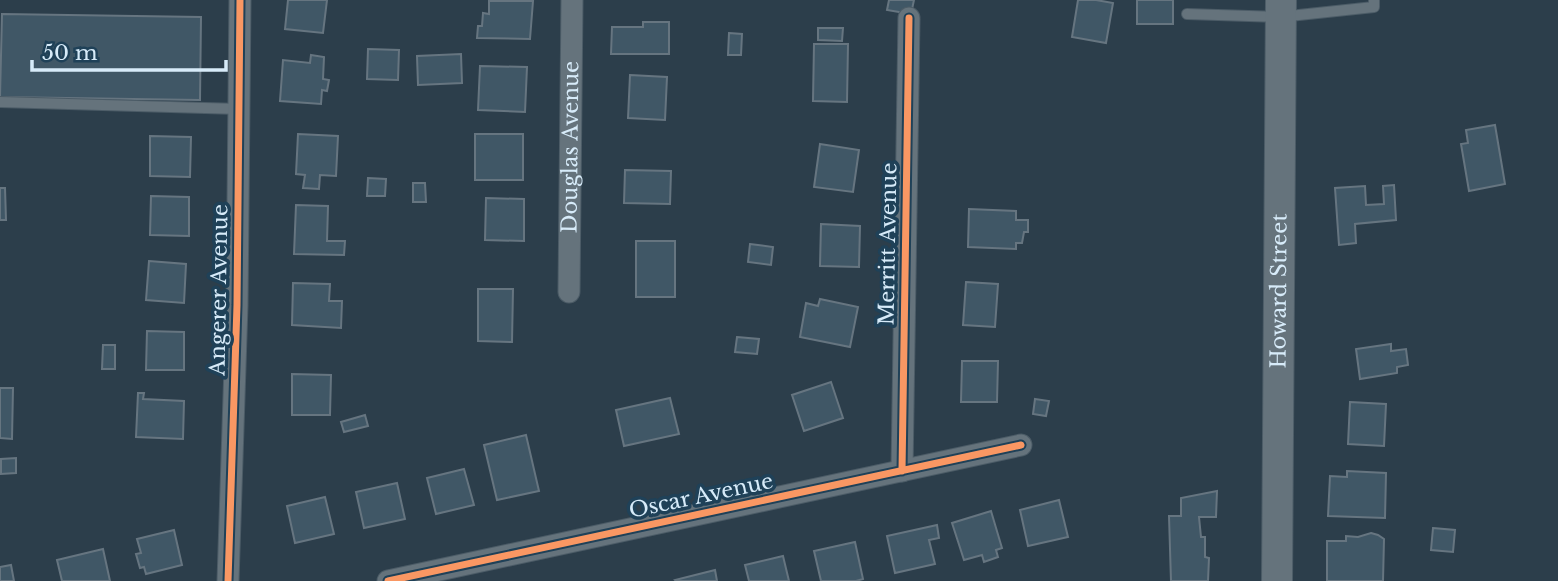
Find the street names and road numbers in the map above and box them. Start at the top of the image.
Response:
street label: Douglas Avenue [557,61,584,233]
street label: Merritt Avenue [874,162,902,326]
street label: Angerer Avenue [204,204,233,377]
street label: Howard Street [1265,213,1293,368]
street label: Oscar Avenue [627,468,775,524]

